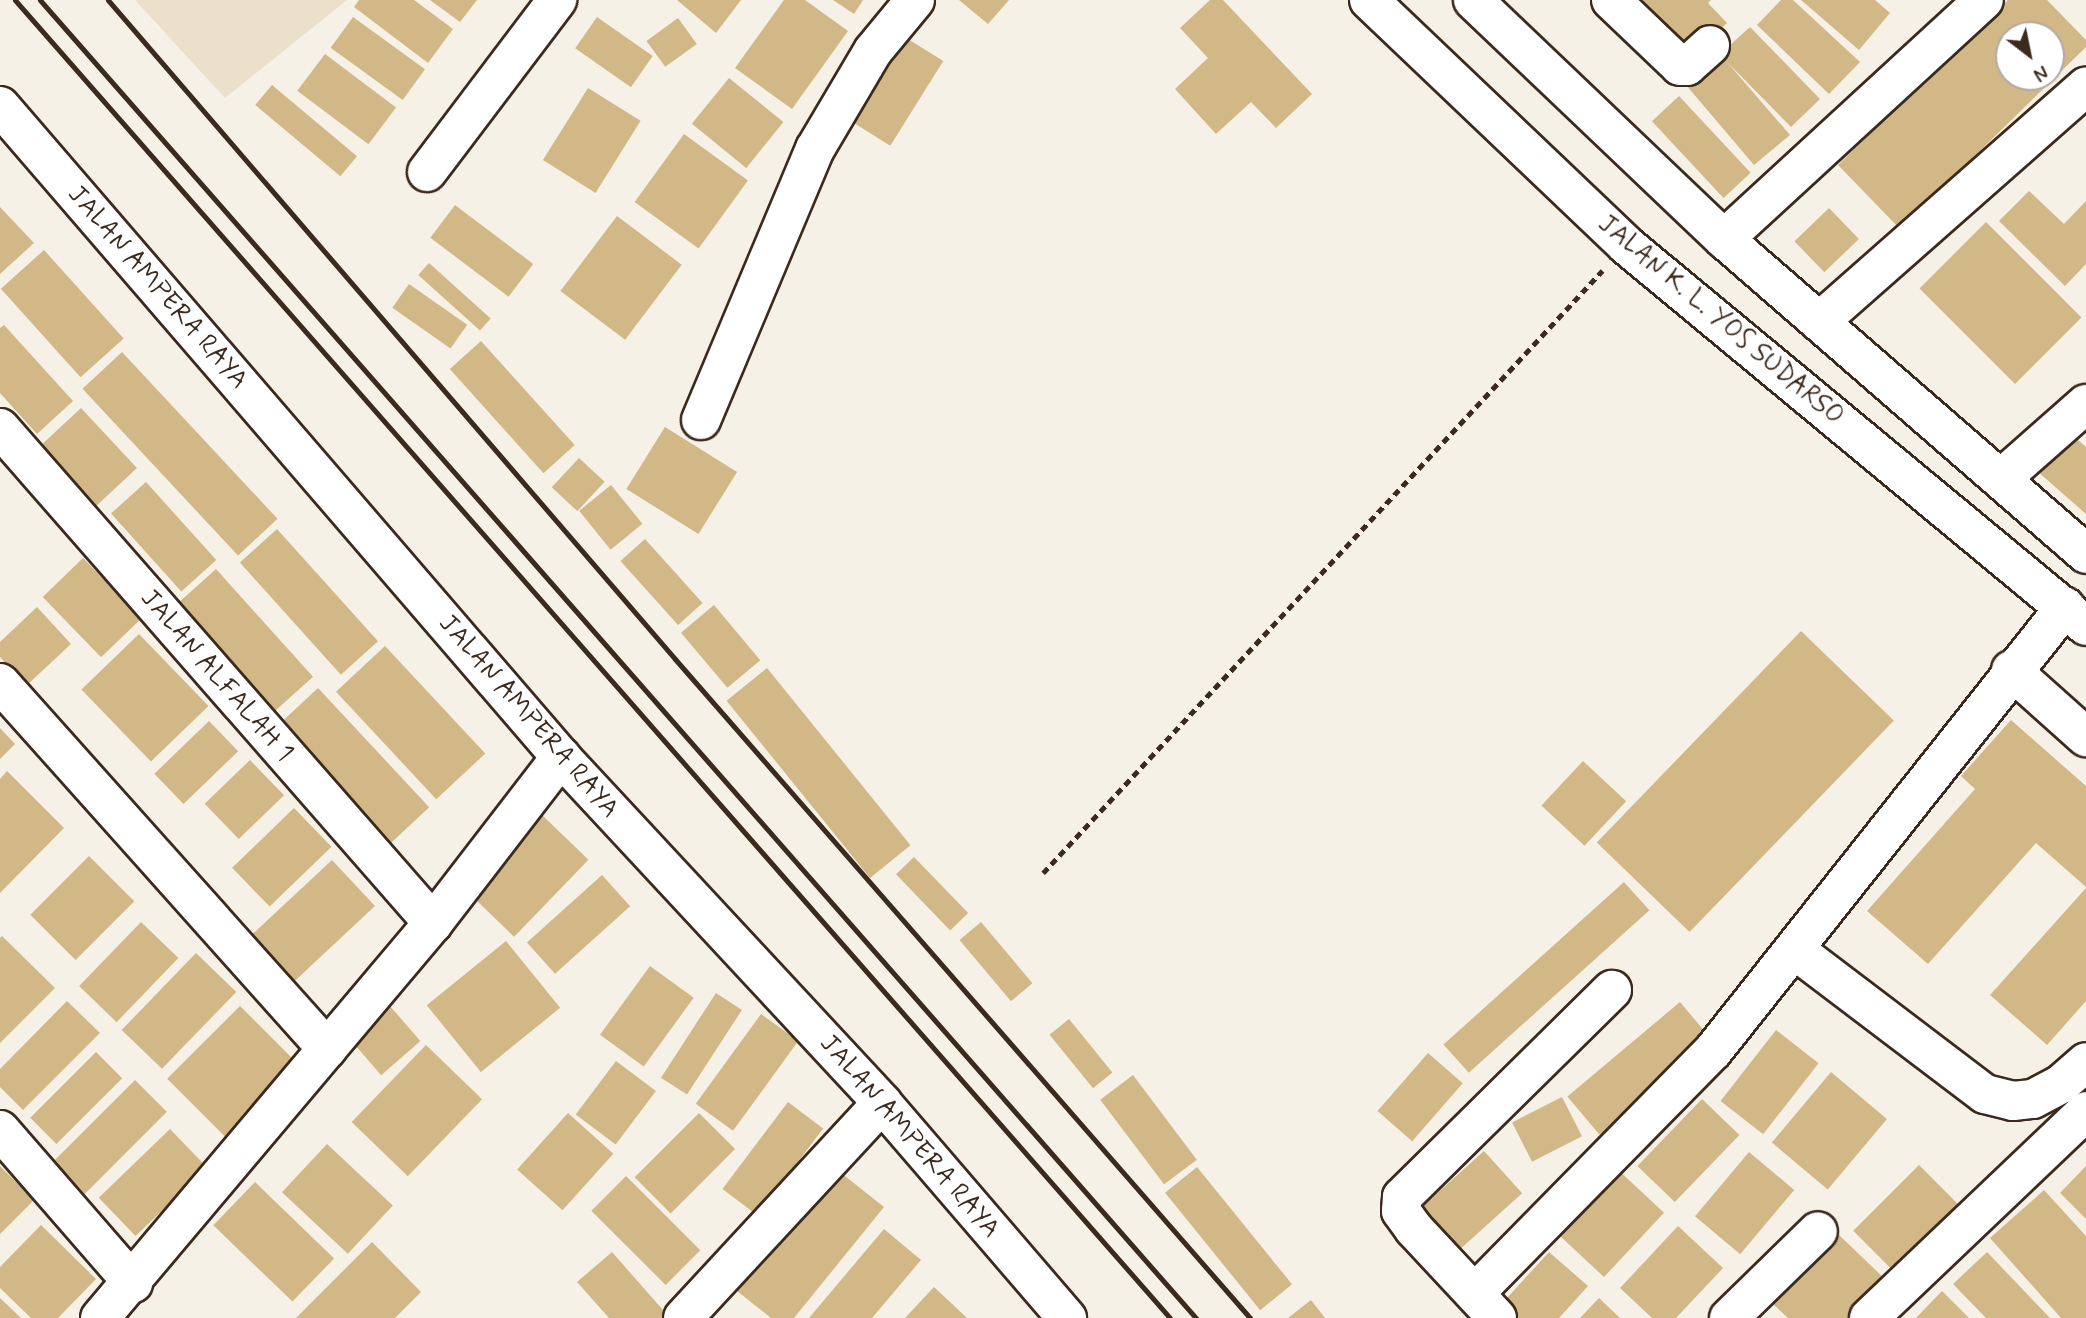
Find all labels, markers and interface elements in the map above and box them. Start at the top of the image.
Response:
north arrow [1995,21,2065,91]
text: N [2028,59,2052,86]
street label: JALAN AMPERA RAYA [59,179,255,397]
street label: JALAN K. L. YOS SUDARSO [1591,209,1849,433]
street label: JALAN ALFALAH 1 [133,583,299,769]
street label: JALAN AMPERA RAYA [430,608,626,826]
street label: JALAN AMPERA RAYA [811,1028,1007,1246]

